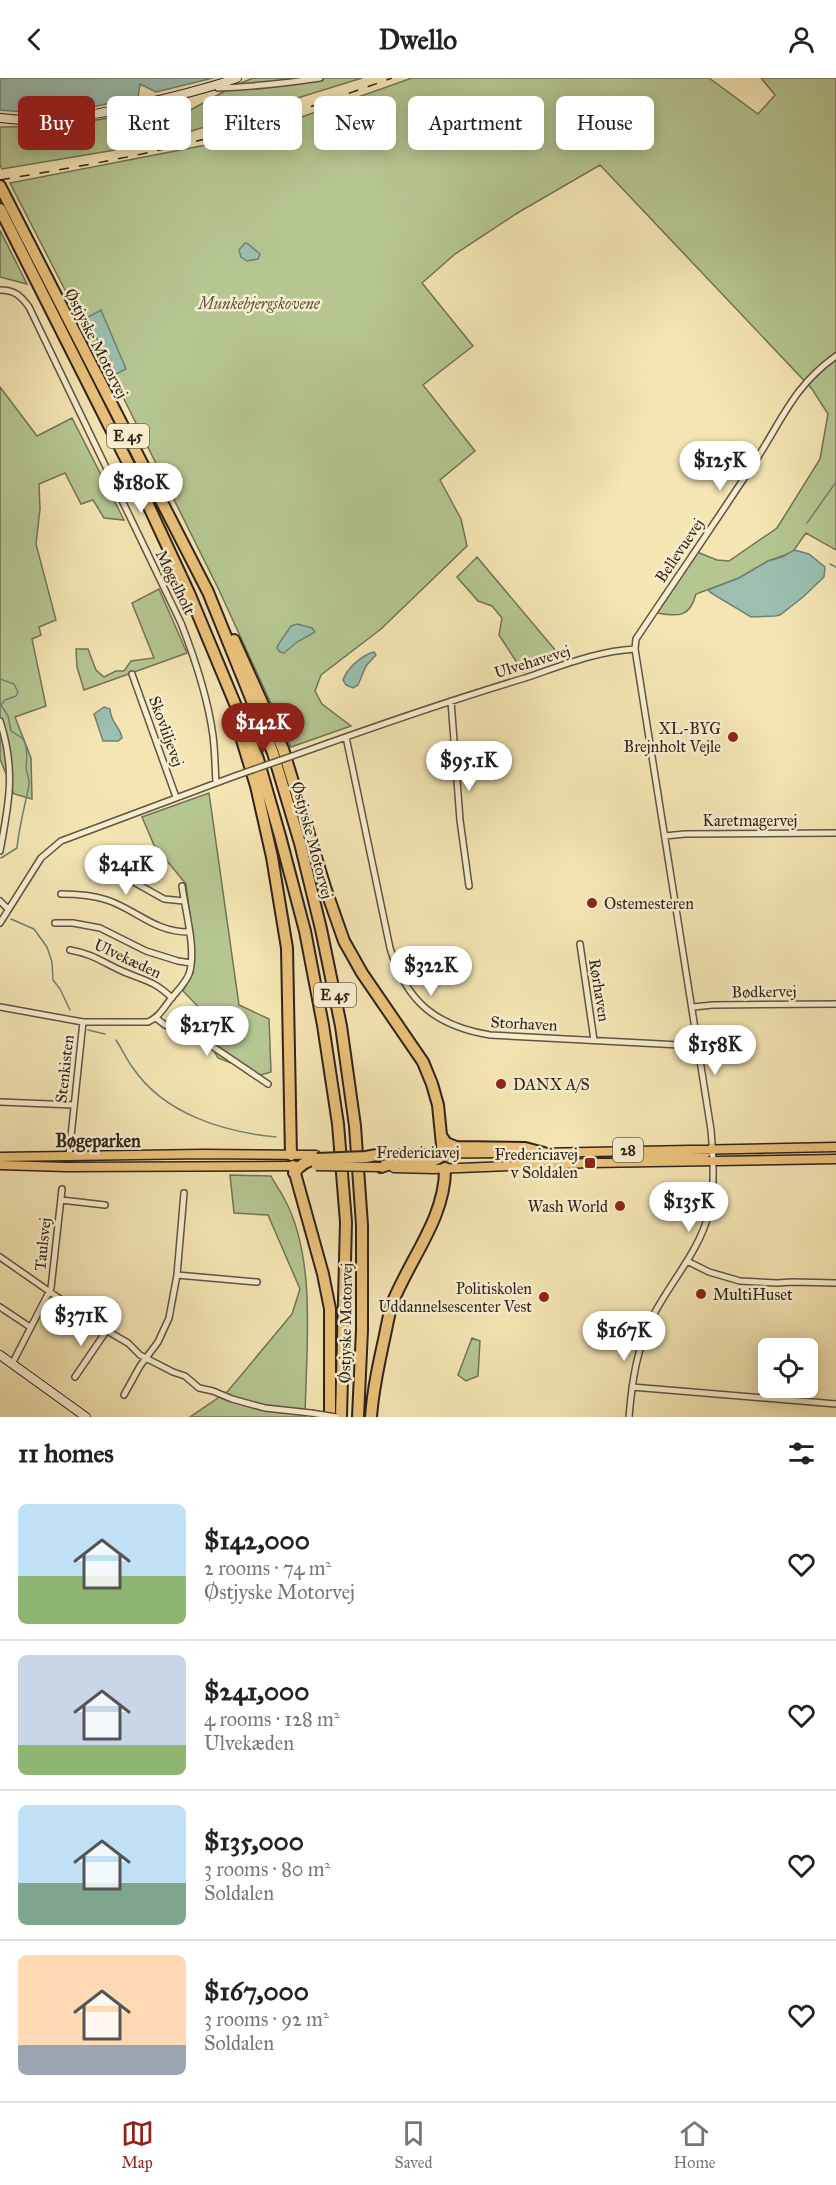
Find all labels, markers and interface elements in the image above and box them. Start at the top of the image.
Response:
icon: back [18,23,51,56]
text: Dwello [379,23,457,56]
icon: person [785,23,818,56]
chip: Buy [18,96,95,150]
chip: Rent [107,96,191,150]
chip: Filters [203,96,302,150]
chip: New [314,96,396,150]
chip: Apartment [408,96,544,150]
chip: House [556,96,654,150]
street label: Østjyske Motorvej [61,285,132,401]
park label: Munkebjergskovene [196,294,321,314]
road number: E 45 [107,424,149,448]
pin: $125K [678,441,762,492]
text: $125K [693,448,747,472]
pin: $180K [99,463,183,514]
text: $180K [113,470,169,494]
street label: Bellevuevej [651,515,708,586]
street label: Møgelholt [151,547,200,618]
street label: Ulvehavevej [492,641,572,682]
street label: Skovliljevej [145,693,188,769]
pin: $142K [221,703,305,754]
text: $142K [235,710,291,734]
place label: XL-BYG Brejnholt Vejle [624,719,721,756]
marker: XL-BYG Brejnholt Vejle [726,730,740,744]
pin: $95.1K [420,741,518,792]
text: $95.1K [440,748,498,772]
street label: Østjyske Motorvej [288,779,337,901]
street label: Karetmagervej [703,811,797,831]
pin: $241K [84,845,168,896]
text: $241K [98,852,154,876]
place label: Ostemesteren [604,894,694,913]
marker: Ostemesteren [585,896,599,910]
street label: Ulvekæden [91,935,165,982]
pin: $322K [389,946,473,997]
text: $322K [404,953,458,977]
street label: Rørhaven [585,957,614,1023]
street label: Bødkervej [731,981,797,1002]
road number: E 45 [314,983,356,1007]
pin: $217K [165,1006,249,1057]
street label: Storhaven [490,1012,558,1035]
text: $217K [180,1013,234,1037]
pin: $158K [673,1025,757,1076]
text: $158K [688,1032,742,1056]
street label: Stenkisten [51,1033,78,1104]
place label: DANX A/S [513,1075,590,1094]
marker: DANX A/S [494,1077,508,1091]
district label: Bøgeparken [55,1130,141,1153]
road number: 28 [613,1138,643,1162]
street label: Fredericiavej [376,1143,460,1162]
place label: Fredericiavej v Soldalen [495,1145,578,1182]
marker: Fredericiavej v Soldalen [583,1156,597,1170]
pin: $135K [647,1182,731,1233]
text: $135K [663,1189,715,1213]
place label: Wash World [528,1197,608,1216]
marker: Wash World [613,1199,627,1213]
street label: Taulsvej [30,1216,55,1272]
street label: Østjyske Motorvej [335,1262,356,1384]
place label: Politiskolen Uddannelsescenter Vest [378,1279,532,1316]
place label: MultiHuset [713,1285,793,1304]
marker: MultiHuset [694,1287,708,1301]
marker: Politiskolen Uddannelsescenter Vest [537,1290,551,1304]
pin: $371K [39,1296,123,1347]
text: $371K [55,1303,107,1327]
pin: $167K [582,1311,666,1362]
text: $167K [597,1318,651,1342]
map controls [758,1338,818,1398]
button: locate [758,1338,818,1398]
text: 11 homes [18,1437,114,1469]
icon: filters [785,1437,818,1470]
text: $142,000 [204,1524,310,1556]
icon: home [66,1528,138,1600]
icon: heart [785,1548,818,1581]
text: 2 rooms · 74 m² [204,1556,331,1580]
text: Østjyske Motorvej [204,1580,355,1604]
text: $241,000 [204,1675,309,1707]
icon: home [66,1679,138,1751]
icon: heart [785,1699,818,1732]
text: 4 rooms · 128 m² [204,1707,340,1731]
text: Ulvekæden [204,1731,294,1755]
text: $135,000 [204,1825,304,1857]
icon: home [66,1829,138,1901]
icon: heart [785,1849,818,1882]
text: 3 rooms · 80 m² [204,1857,330,1881]
text: Soldalen [204,1881,274,1905]
text: $167,000 [204,1975,309,2007]
icon: home [66,1979,138,2051]
icon: heart [785,1999,818,2032]
text: 3 rooms · 92 m² [204,2007,329,2031]
text: Soldalen [204,2031,274,2055]
tab: Map [121,2117,154,2172]
tab: Saved [395,2117,433,2172]
tab: Home [674,2117,715,2172]

